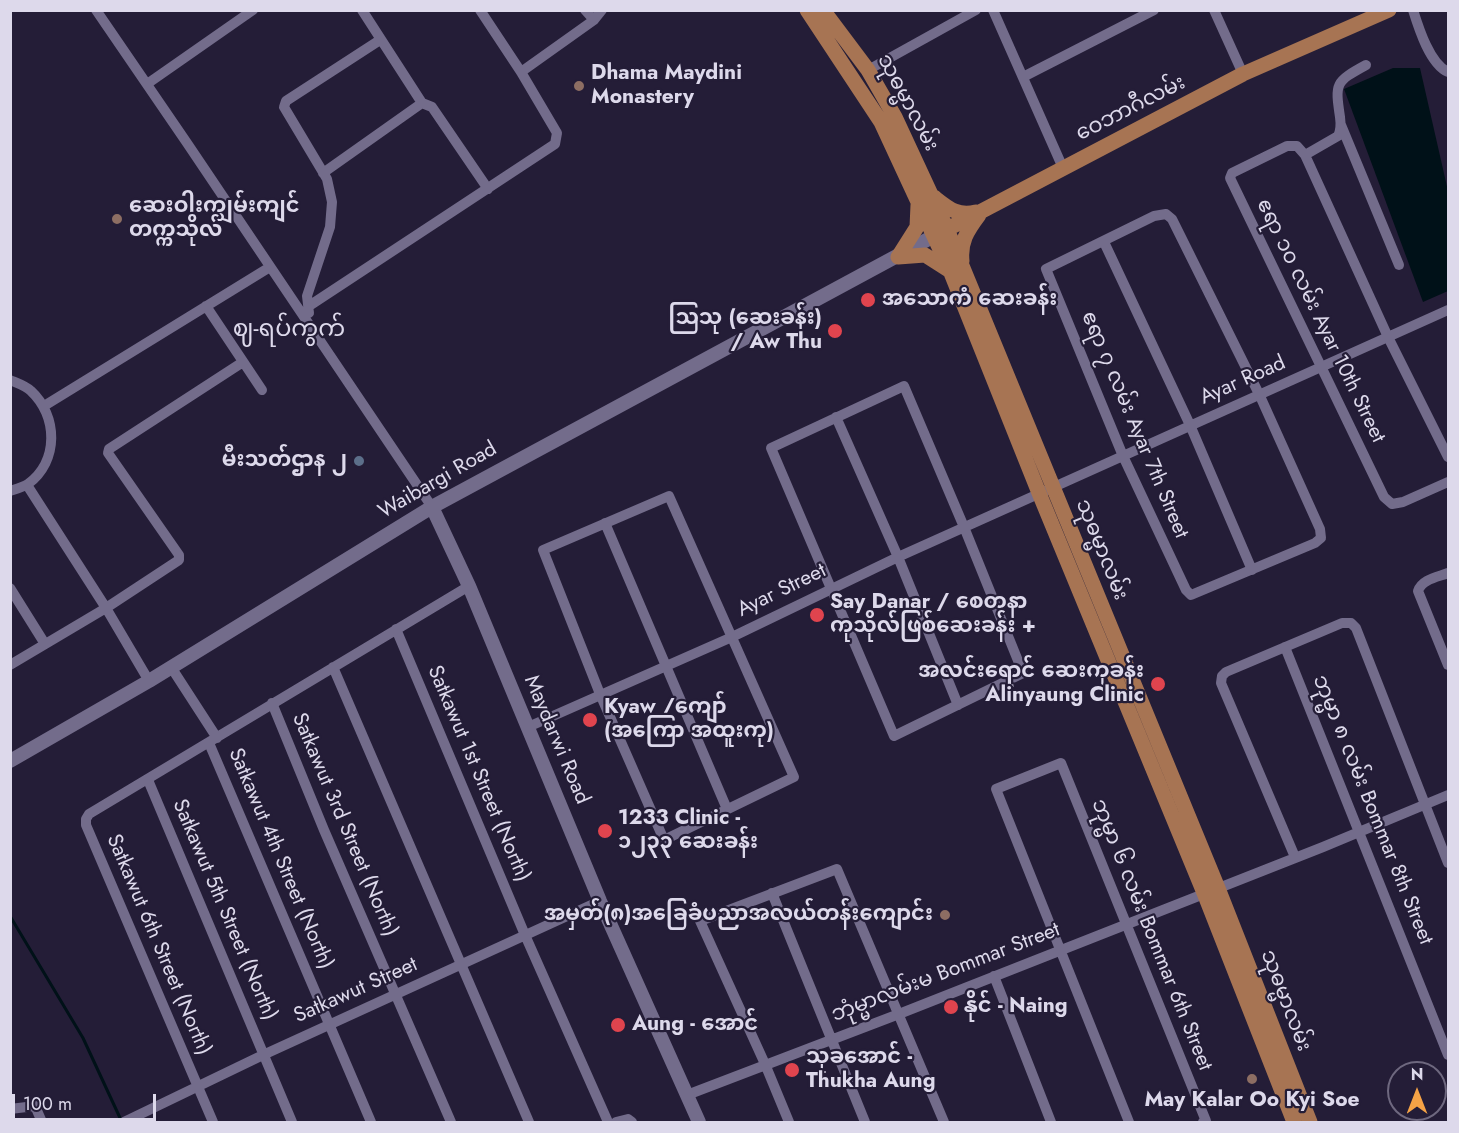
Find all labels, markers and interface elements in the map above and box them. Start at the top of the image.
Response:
street label: သုဓမ္မာလမ်း [871,50,943,156]
place label: Dhama Maydini Monastery [591,61,742,111]
street label: ဝေဘာဂီလမ်း [1072,71,1190,147]
marker: Dhama Maydini Monastery [572,79,586,93]
place label: ဆေးဝါးကျွမ်းကျင် တက္ကသိုလ် [129,194,300,244]
street label: ဧရာ ၁၀ လမ်း Ayar 10th Street [1250,195,1390,447]
marker: ဆေးဝါးကျွမ်းကျင် တက္ကသိုလ် [110,212,124,226]
place label: အသောကံ ဆေးခန်း [882,287,1057,313]
marker: အသောကံ ဆေးခန်း [859,291,877,309]
place label: သြသု (ဆေးခန်း) / Aw Thu [668,306,822,356]
street label: ဧရာ ၇ လမ်း Ayar 7th Street [1075,308,1193,542]
district label: ဈ-ရပ်ကွက် [233,316,345,344]
marker: သြသု (ဆေးခန်း) / Aw Thu [826,322,844,340]
street label: Ayar Road [1196,351,1290,411]
street label: Waibargi Road [374,437,502,525]
place label: မီးသတ်ဌာန ၂ [222,448,347,474]
marker: မီးသတ်ဌာန ၂ [352,454,366,468]
street label: သုဓမ္မာလမ်း [1069,496,1133,604]
street label: Ayar Street [733,559,831,623]
place label: Say Danar / စေတနာ ကုသိုလ်ဖြစ်ဆေးခန်း + [830,590,1036,640]
marker: Say Danar / စေတနာ ကုသိုလ်ဖြစ်ဆေးခန်း + [808,606,826,624]
place label: အလင်းရောင် ဆေးကုခန်း Alinyaung Clinic [918,659,1144,709]
street label: Satkawut 1st Street (North) [421,662,535,886]
street label: Maydarwi Road [518,672,594,808]
street label: ဘုမ္မာ ၈ လမ်း Bommar 8th Street [1306,672,1438,948]
marker: အလင်းရောင် ဆေးကုခန်း Alinyaung Clinic [1149,675,1167,693]
place label: Kyaw /ကျော် (အကြော အထူးကု) [604,695,774,745]
street label: Satkawut 3rd Street (North) [286,710,402,940]
marker: Kyaw /ကျော် (အကြော အထူးကု) [581,711,599,729]
street label: Satkawut 4th Street (North) [222,745,338,973]
street label: Satkawut 5th Street (North) [166,796,282,1024]
street label: ဘုမ္မာ ၆ လမ်း Bommar 6th Street [1085,796,1217,1074]
place label: 1233 Clinic - ၁၂၃၃ ဆေးခန်း [618,806,758,856]
marker: 1233 Clinic - ၁၂၃၃ ဆေးခန်း [596,822,614,840]
street label: Satkawut 6th Street (North) [100,831,216,1059]
place label: အမှတ်(၈)အခြေခံပညာအလယ်တန်းကျောင်း [544,902,933,928]
marker: အမှတ်(၈)အခြေခံပညာအလယ်တန်းကျောင်း [938,908,952,922]
street label: ဘုံမ္မာလမ်းမ Bommar Street [828,918,1064,1028]
street label: သုဓမ္မာလမ်း [1254,947,1316,1055]
street label: Satkawut Street [290,953,422,1029]
place label: နိုင် - Naing [964,994,1068,1020]
marker: နိုင် - Naing [942,998,960,1016]
place label: Aung - အောင် [632,1012,758,1038]
marker: Aung - အောင် [609,1016,627,1034]
place label: သုခအောင် - Thukha Aung [806,1045,935,1095]
marker: သုခအောင် - Thukha Aung [783,1061,801,1079]
north arrow [1387,1061,1447,1121]
text: N [1411,1063,1423,1086]
marker: May Kalar Oo Kyi Soe [1245,1072,1259,1086]
scale bar [15,1082,159,1120]
place label: May Kalar Oo Kyi Soe [1144,1088,1360,1114]
text: 100 m [23,1091,72,1117]

